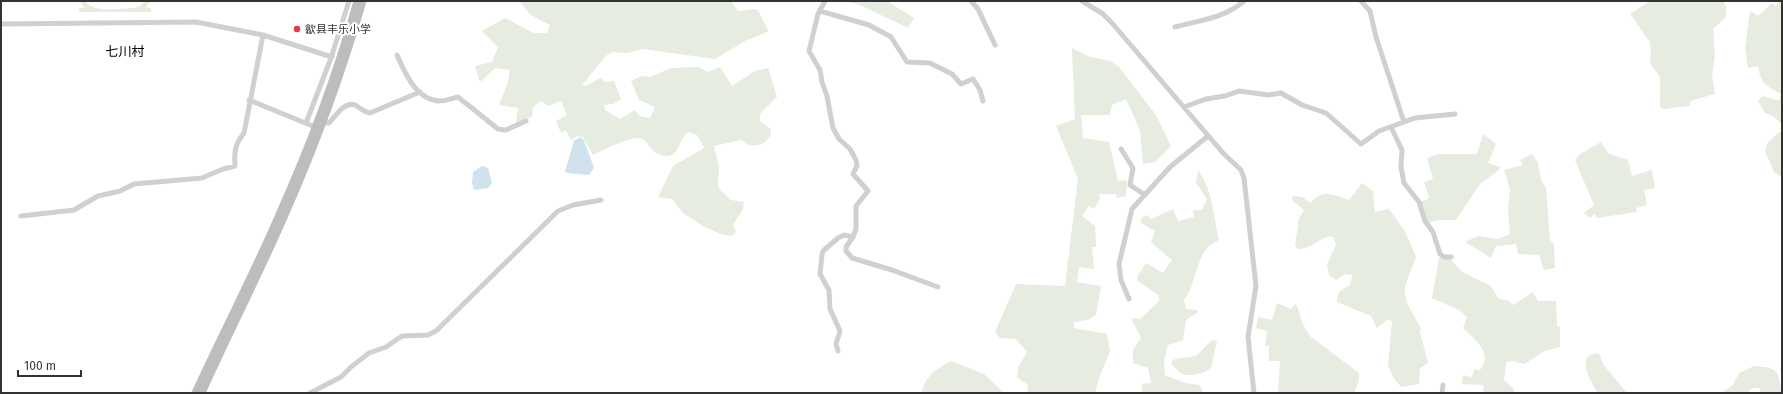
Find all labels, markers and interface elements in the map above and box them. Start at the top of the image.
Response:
place label: 歙县丰乐小学 [305,23,371,36]
marker: 歙县丰乐小学 [292,24,302,34]
district label: 七川村 [105,44,145,59]
scale bar [18,352,81,378]
text: 100 m [24,359,56,373]

